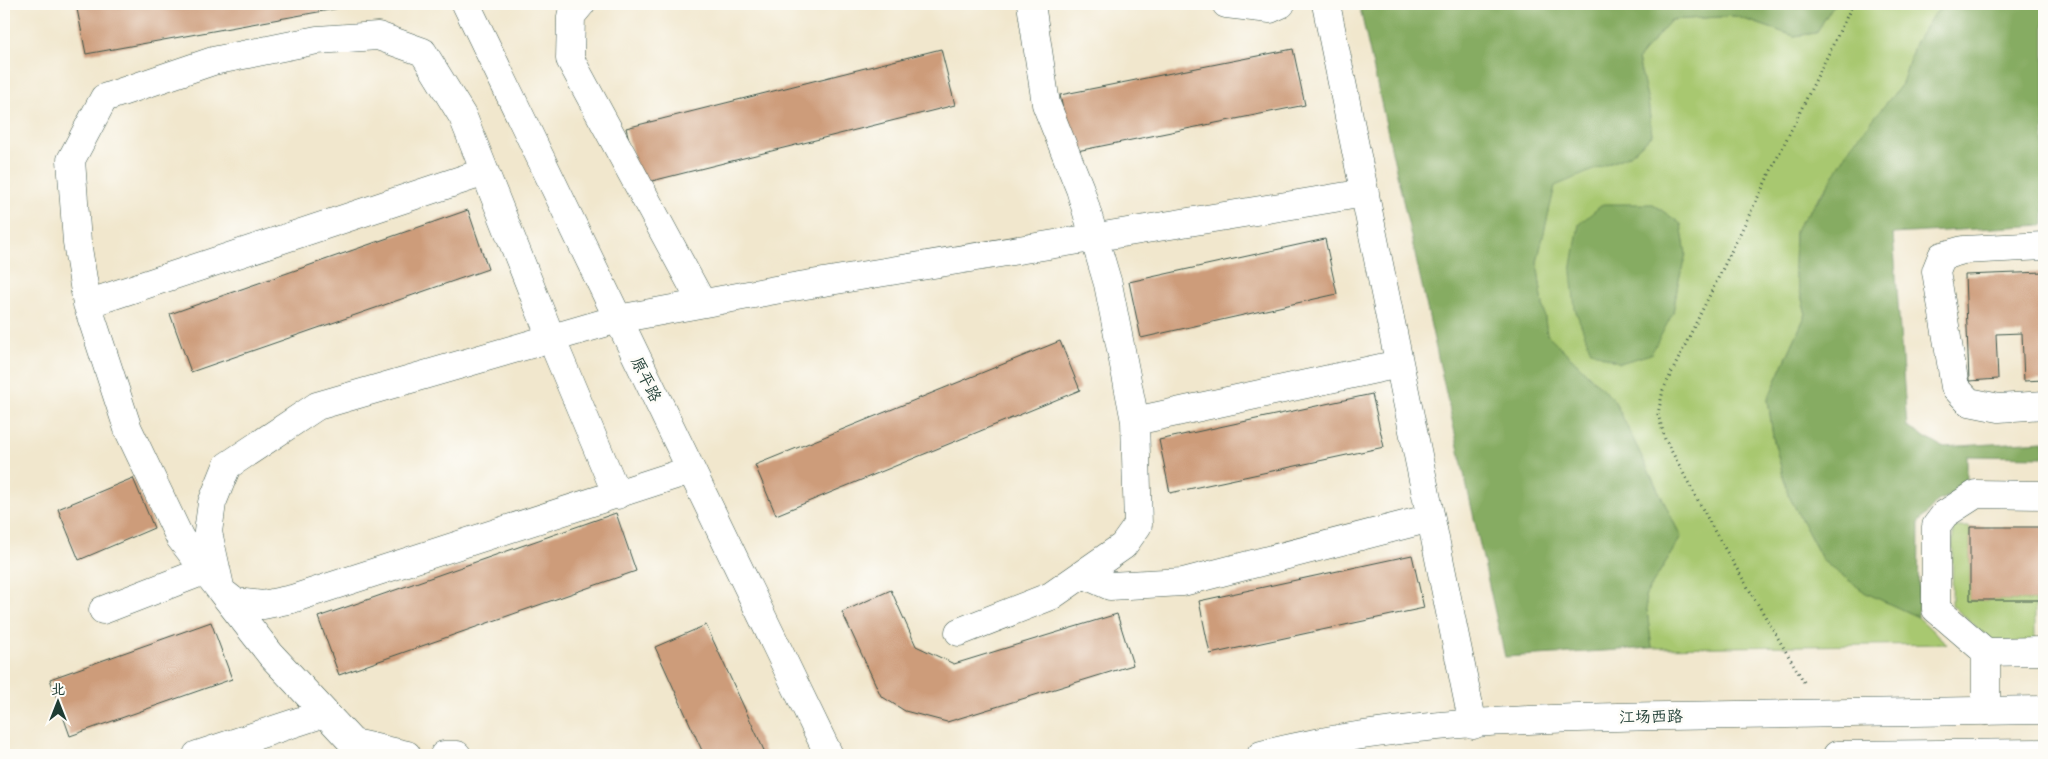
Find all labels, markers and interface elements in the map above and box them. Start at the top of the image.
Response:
street label: 原平路 [625,354,665,406]
north arrow [32,676,82,726]
text: 北 [51,683,65,700]
street label: 江场西路 [1619,707,1683,730]

